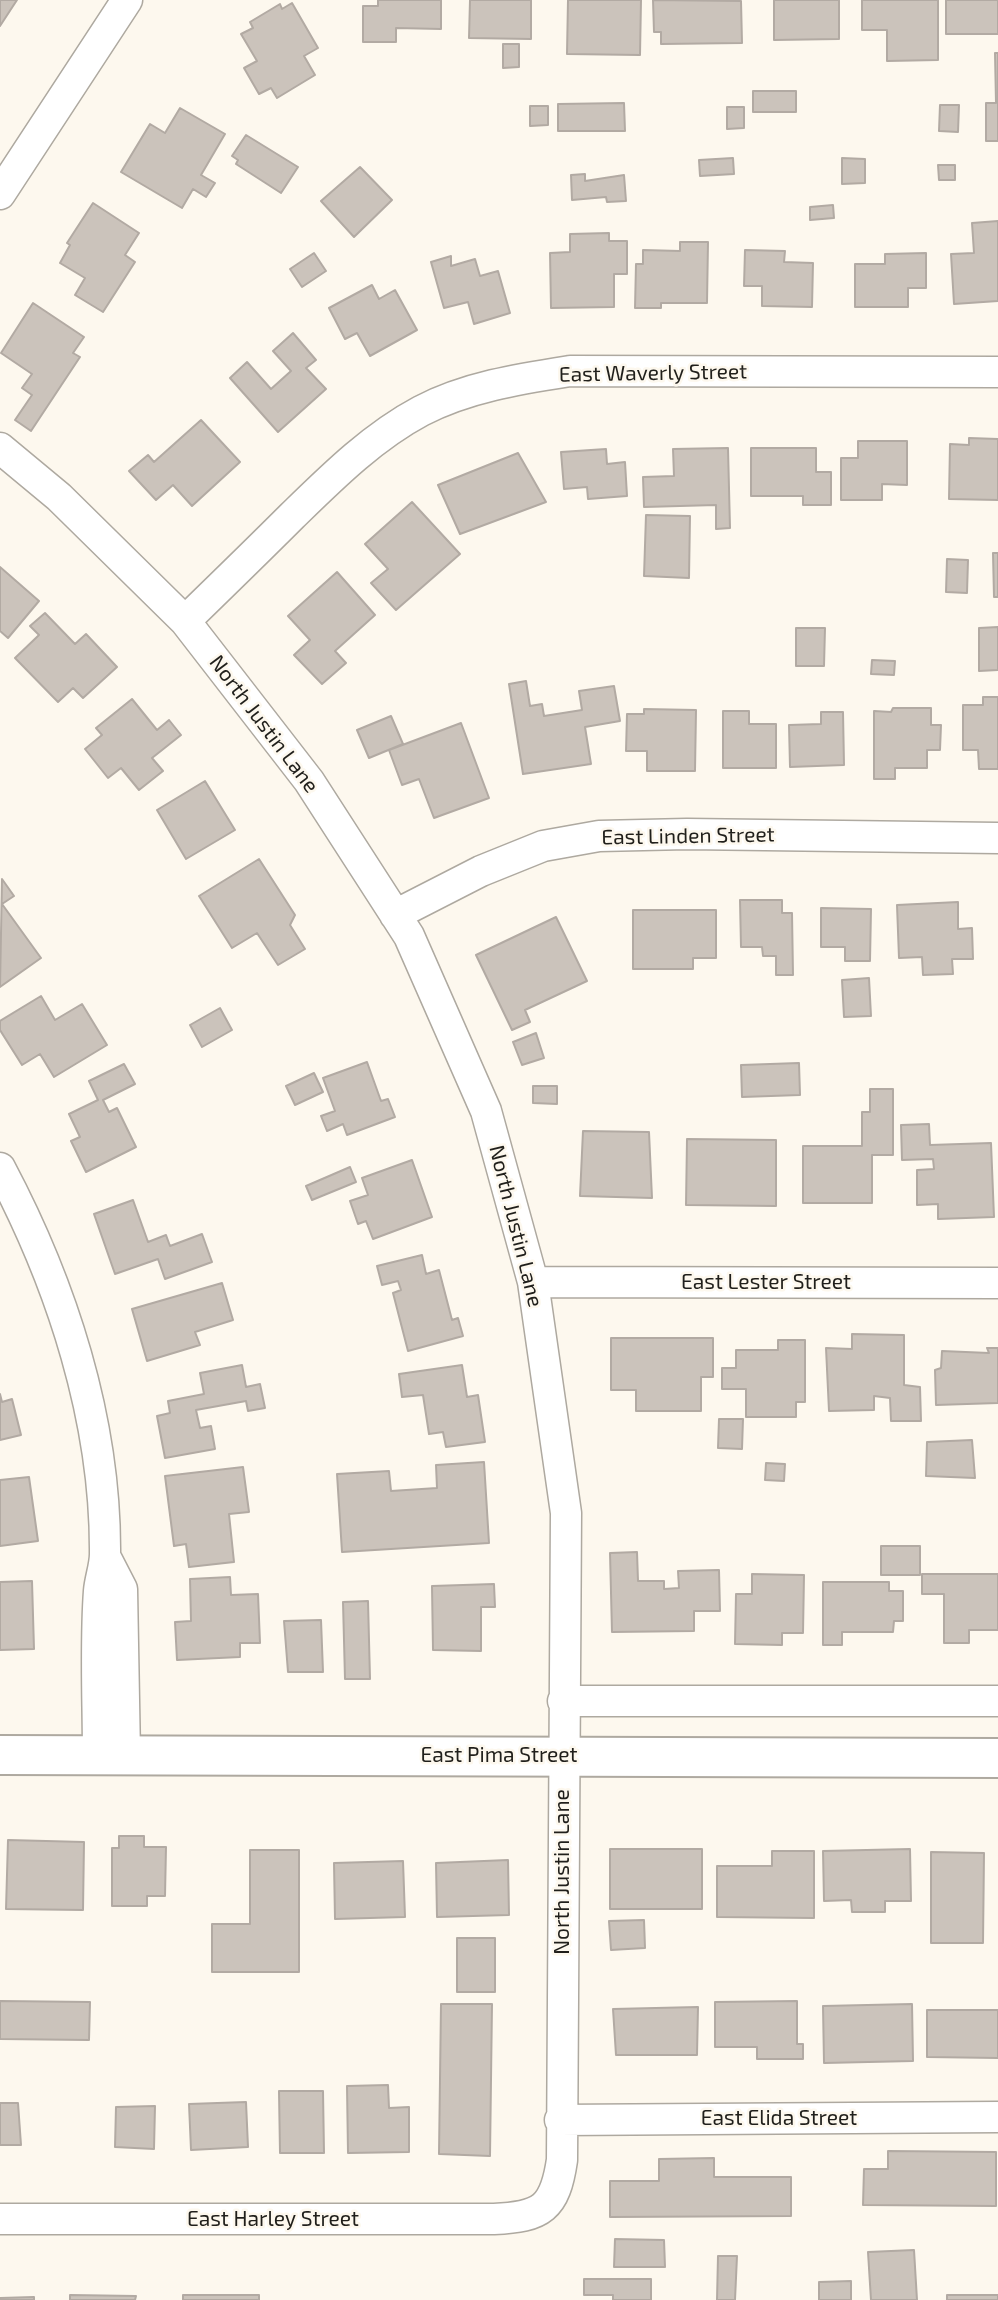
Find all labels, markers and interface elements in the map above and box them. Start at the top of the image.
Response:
street label: East Waverly Street [559,359,747,387]
street label: North Justin Lane [204,650,324,798]
street label: East Linden Street [601,822,775,850]
street label: North Justin Lane [484,1143,548,1309]
street label: East Lester Street [681,1269,851,1295]
street label: East Pima Street [420,1742,578,1768]
street label: North Justin Lane [549,1789,575,1955]
street label: East Elida Street [701,2105,857,2131]
street label: East Harley Street [187,2206,359,2232]

